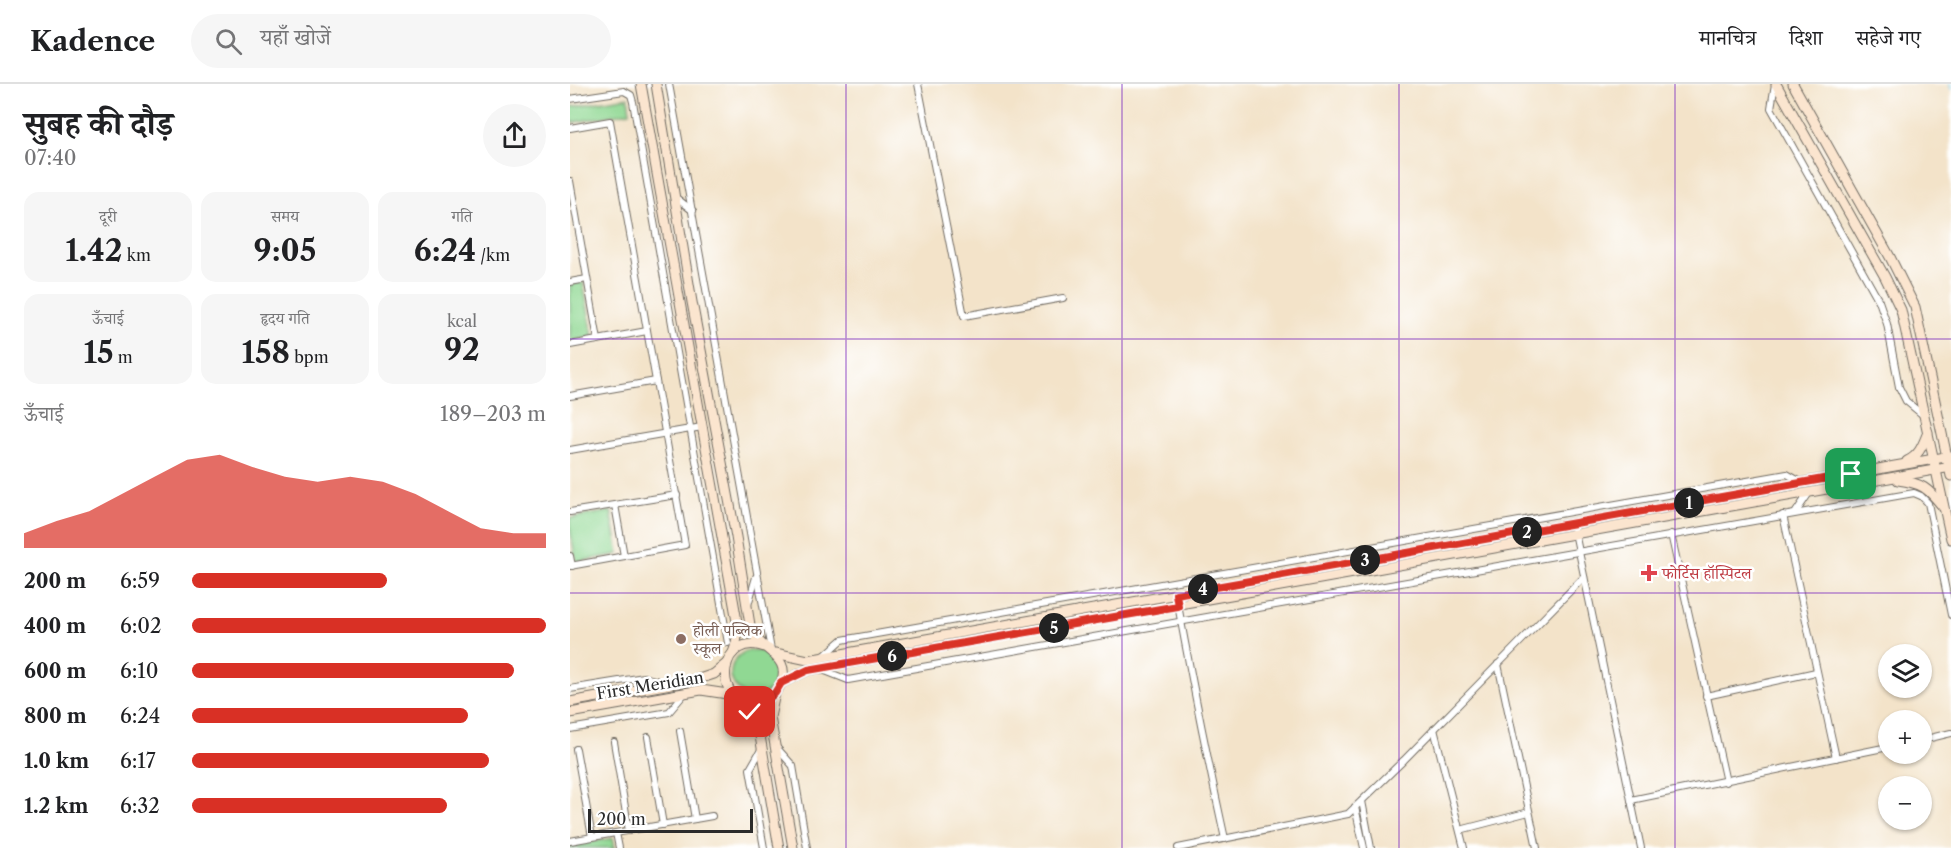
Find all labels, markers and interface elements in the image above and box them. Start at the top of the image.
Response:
search box [191,14,611,68]
text: Kadence [30,24,155,58]
text: यहाँ खोजें [260,24,331,51]
icon: search [212,25,245,58]
text: मानचित्र [1699,25,1756,50]
text: दिशा [1789,25,1823,50]
text: सहेजे गए [1856,25,1921,50]
text: सुबह की दौड़ [24,103,173,144]
button: share [483,104,546,167]
text: 07:40 [24,146,76,170]
text: दूरी [99,206,117,226]
text: समय [271,206,299,226]
text: गति [452,206,472,226]
text: 1.42 [65,232,122,269]
text: 9:05 [254,232,316,269]
text: 6:24 [414,232,476,269]
text: km [122,245,151,265]
text: /km [476,245,510,265]
text: ऊँचाई [92,308,124,328]
text: हृदय गति [260,308,310,328]
text: kcal [447,311,477,331]
text: 92 [444,331,480,368]
text: 15 [83,334,113,371]
text: 158 [241,334,290,371]
text: m [113,347,133,367]
text: bpm [290,347,329,367]
text: ऊँचाई [24,402,63,426]
text: 189–203 m [440,402,546,426]
pin [1825,448,1876,499]
icon: arrive [1834,457,1867,490]
pin: 1 [1674,488,1704,518]
text: 1 [1685,493,1693,513]
pin: 2 [1512,517,1542,547]
text: 2 [1522,522,1532,542]
pin: 3 [1350,545,1380,575]
text: 3 [1360,550,1370,570]
place label: फोर्टिस हॉस्पिटल [1661,563,1753,583]
marker: फोर्टिस हॉस्पिटल [1640,564,1658,582]
text: 200 m [24,569,86,593]
text: 6:59 [120,569,160,593]
pin: 4 [1188,574,1218,604]
text: 4 [1198,579,1208,599]
pin: 5 [1039,613,1069,643]
text: 400 m [24,614,86,638]
text: 6:02 [120,614,162,638]
text: 5 [1050,618,1058,638]
place label: होली पब्लिक स्कूल [692,620,764,659]
marker: होली पब्लिक स्कूल [674,632,688,646]
pin: 6 [877,641,907,671]
map controls [1878,644,1932,830]
button: layers [1878,644,1932,698]
text: 6 [887,646,897,666]
text: 600 m [24,659,86,683]
text: 6:10 [120,659,158,683]
street label: First Meridian [595,667,705,703]
pin [724,686,775,737]
icon: check [733,695,766,728]
text: 800 m [24,704,87,728]
text: 6:24 [120,704,160,728]
button: + [1878,710,1932,764]
text: 1.0 km [24,749,89,773]
text: 6:17 [120,749,156,773]
button: − [1878,776,1932,830]
text: 1.2 km [24,794,88,818]
text: 6:32 [120,794,160,818]
scale bar [588,806,753,834]
text: 200 m [597,809,646,829]

